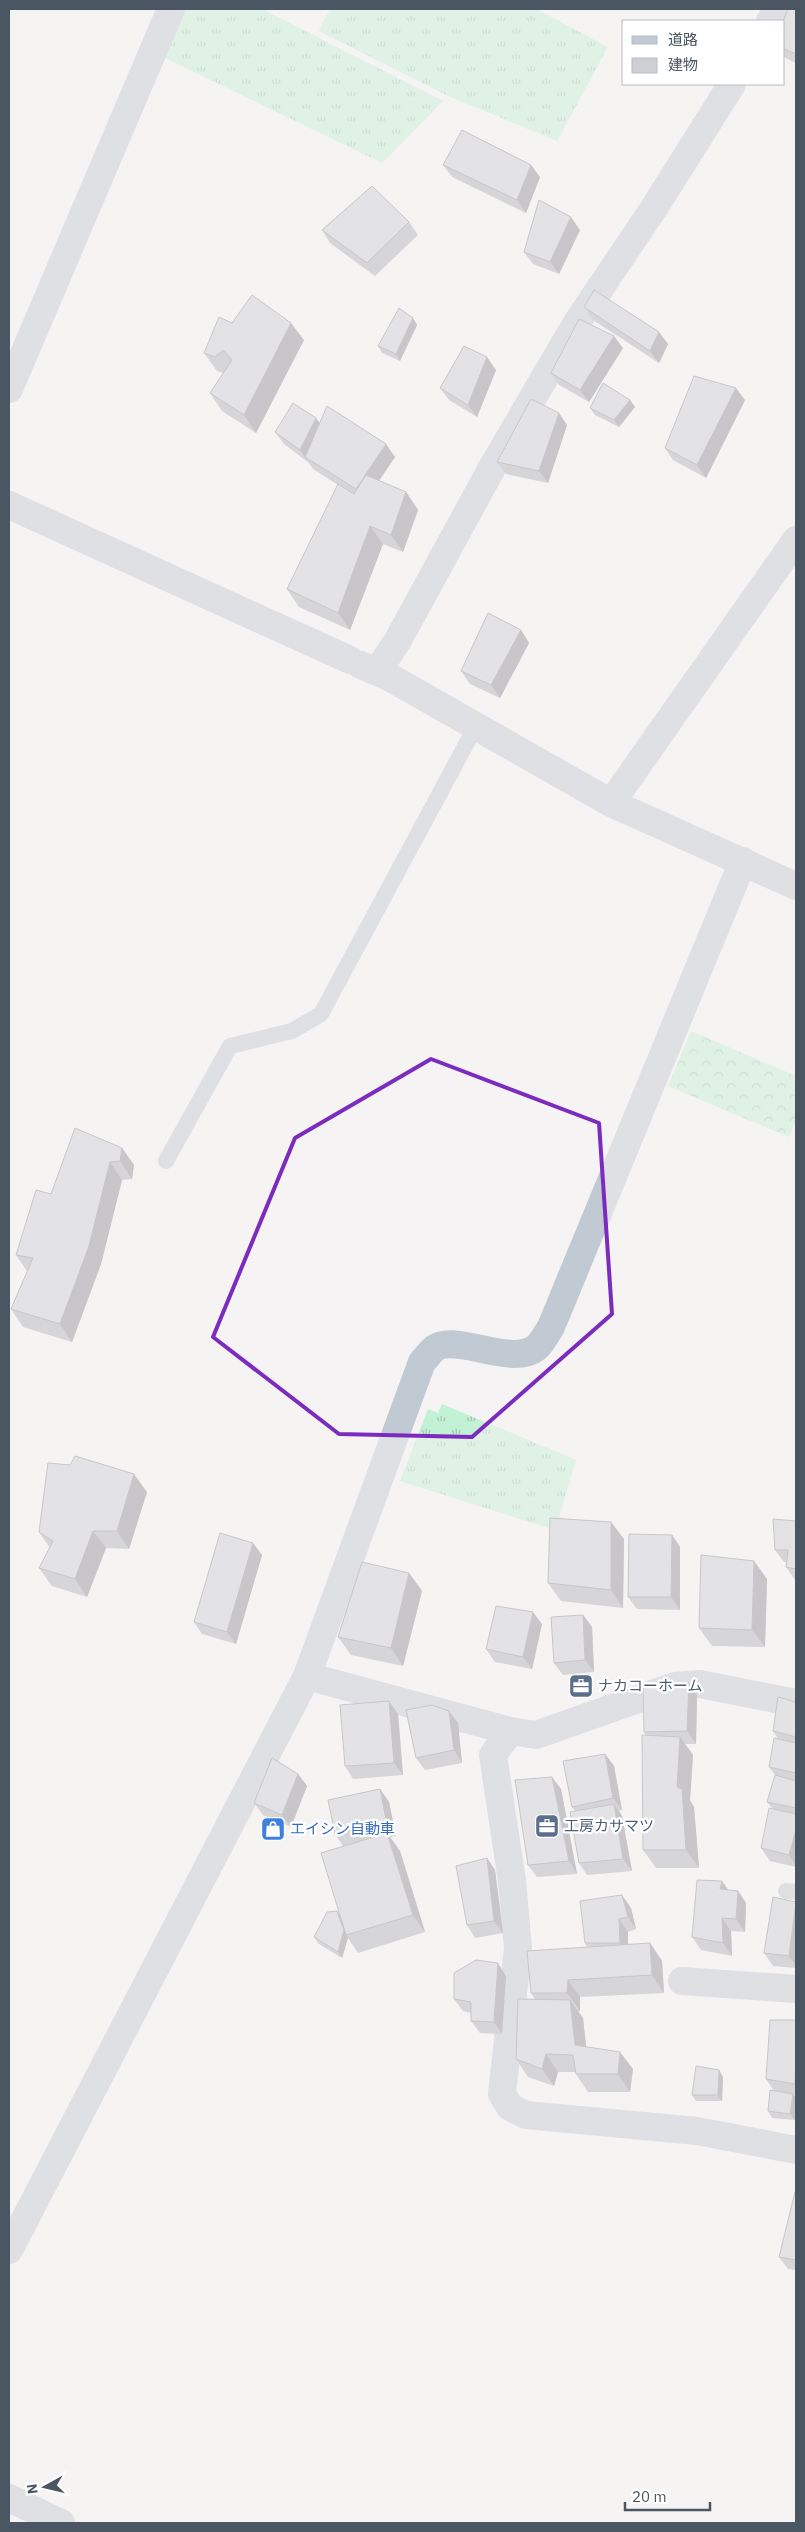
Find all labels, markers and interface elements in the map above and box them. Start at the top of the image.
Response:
legend [622,20,785,85]
text: 道路 [668,30,698,49]
text: 建物 [668,55,698,74]
office icon: ナカコーホーム [568,1673,594,1699]
place label: ナカコーホーム [598,1676,703,1695]
office icon: 工房カサマツ [534,1813,560,1839]
shop icon: エイシン自動車 [260,1816,286,1842]
place label: 工房カサマツ [564,1816,654,1835]
place label: エイシン自動車 [290,1819,395,1838]
north arrow [20,2462,70,2512]
scale bar [625,2480,710,2512]
text: N [23,2483,42,2495]
text: 20 m [632,2487,667,2506]

